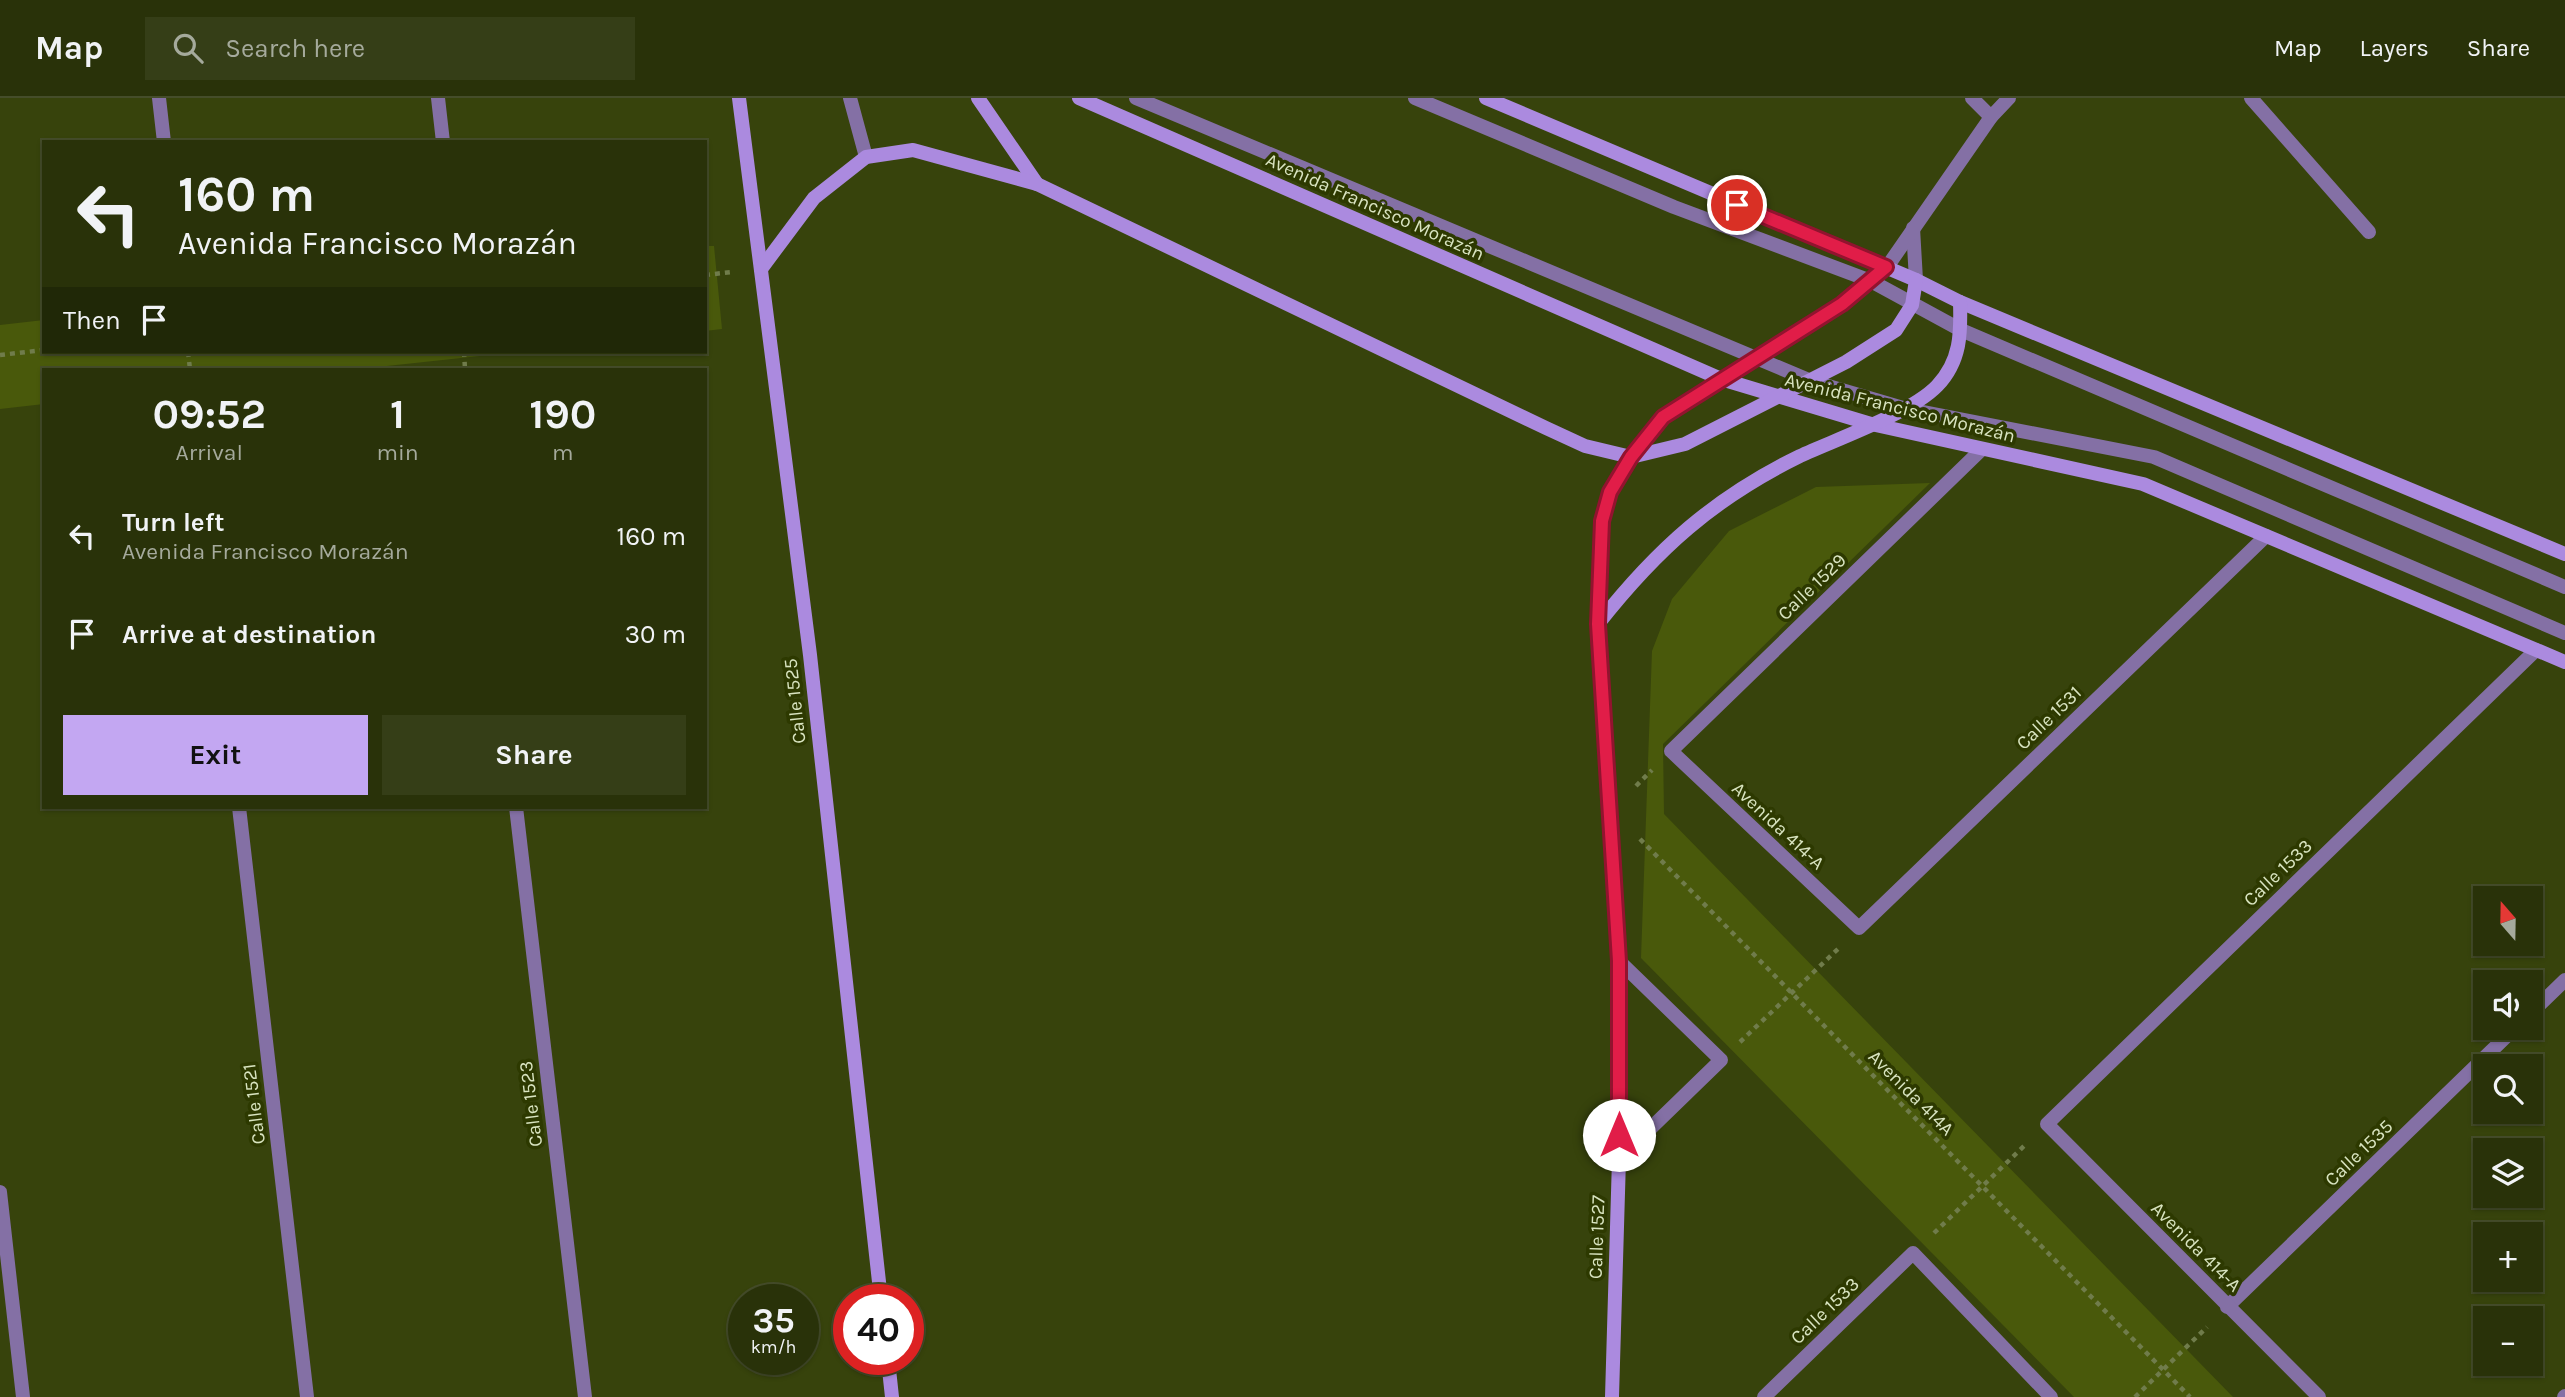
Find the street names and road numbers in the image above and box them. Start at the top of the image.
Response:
street label: Avenida Francisco Morazán [1262,149,1488,265]
street label: Avenida Francisco Morazán [1782,369,2018,447]
street label: Calle 1529 [1773,549,1851,625]
street label: Calle 1525 [780,657,810,745]
street label: Calle 1531 [2012,682,2086,754]
street label: Avenida 414-A [1727,778,1829,874]
street label: Calle 1533 [2239,835,2317,911]
street label: Avenida 414A [1864,1046,1958,1140]
street label: Calle 1523 [515,1060,547,1148]
street label: Calle 1521 [238,1062,270,1146]
street label: Calle 1535 [2320,1115,2398,1191]
street label: Calle 1527 [1585,1195,1609,1279]
street label: Avenida 414-A [2146,1197,2246,1297]
street label: Calle 1533 [1786,1273,1864,1349]

